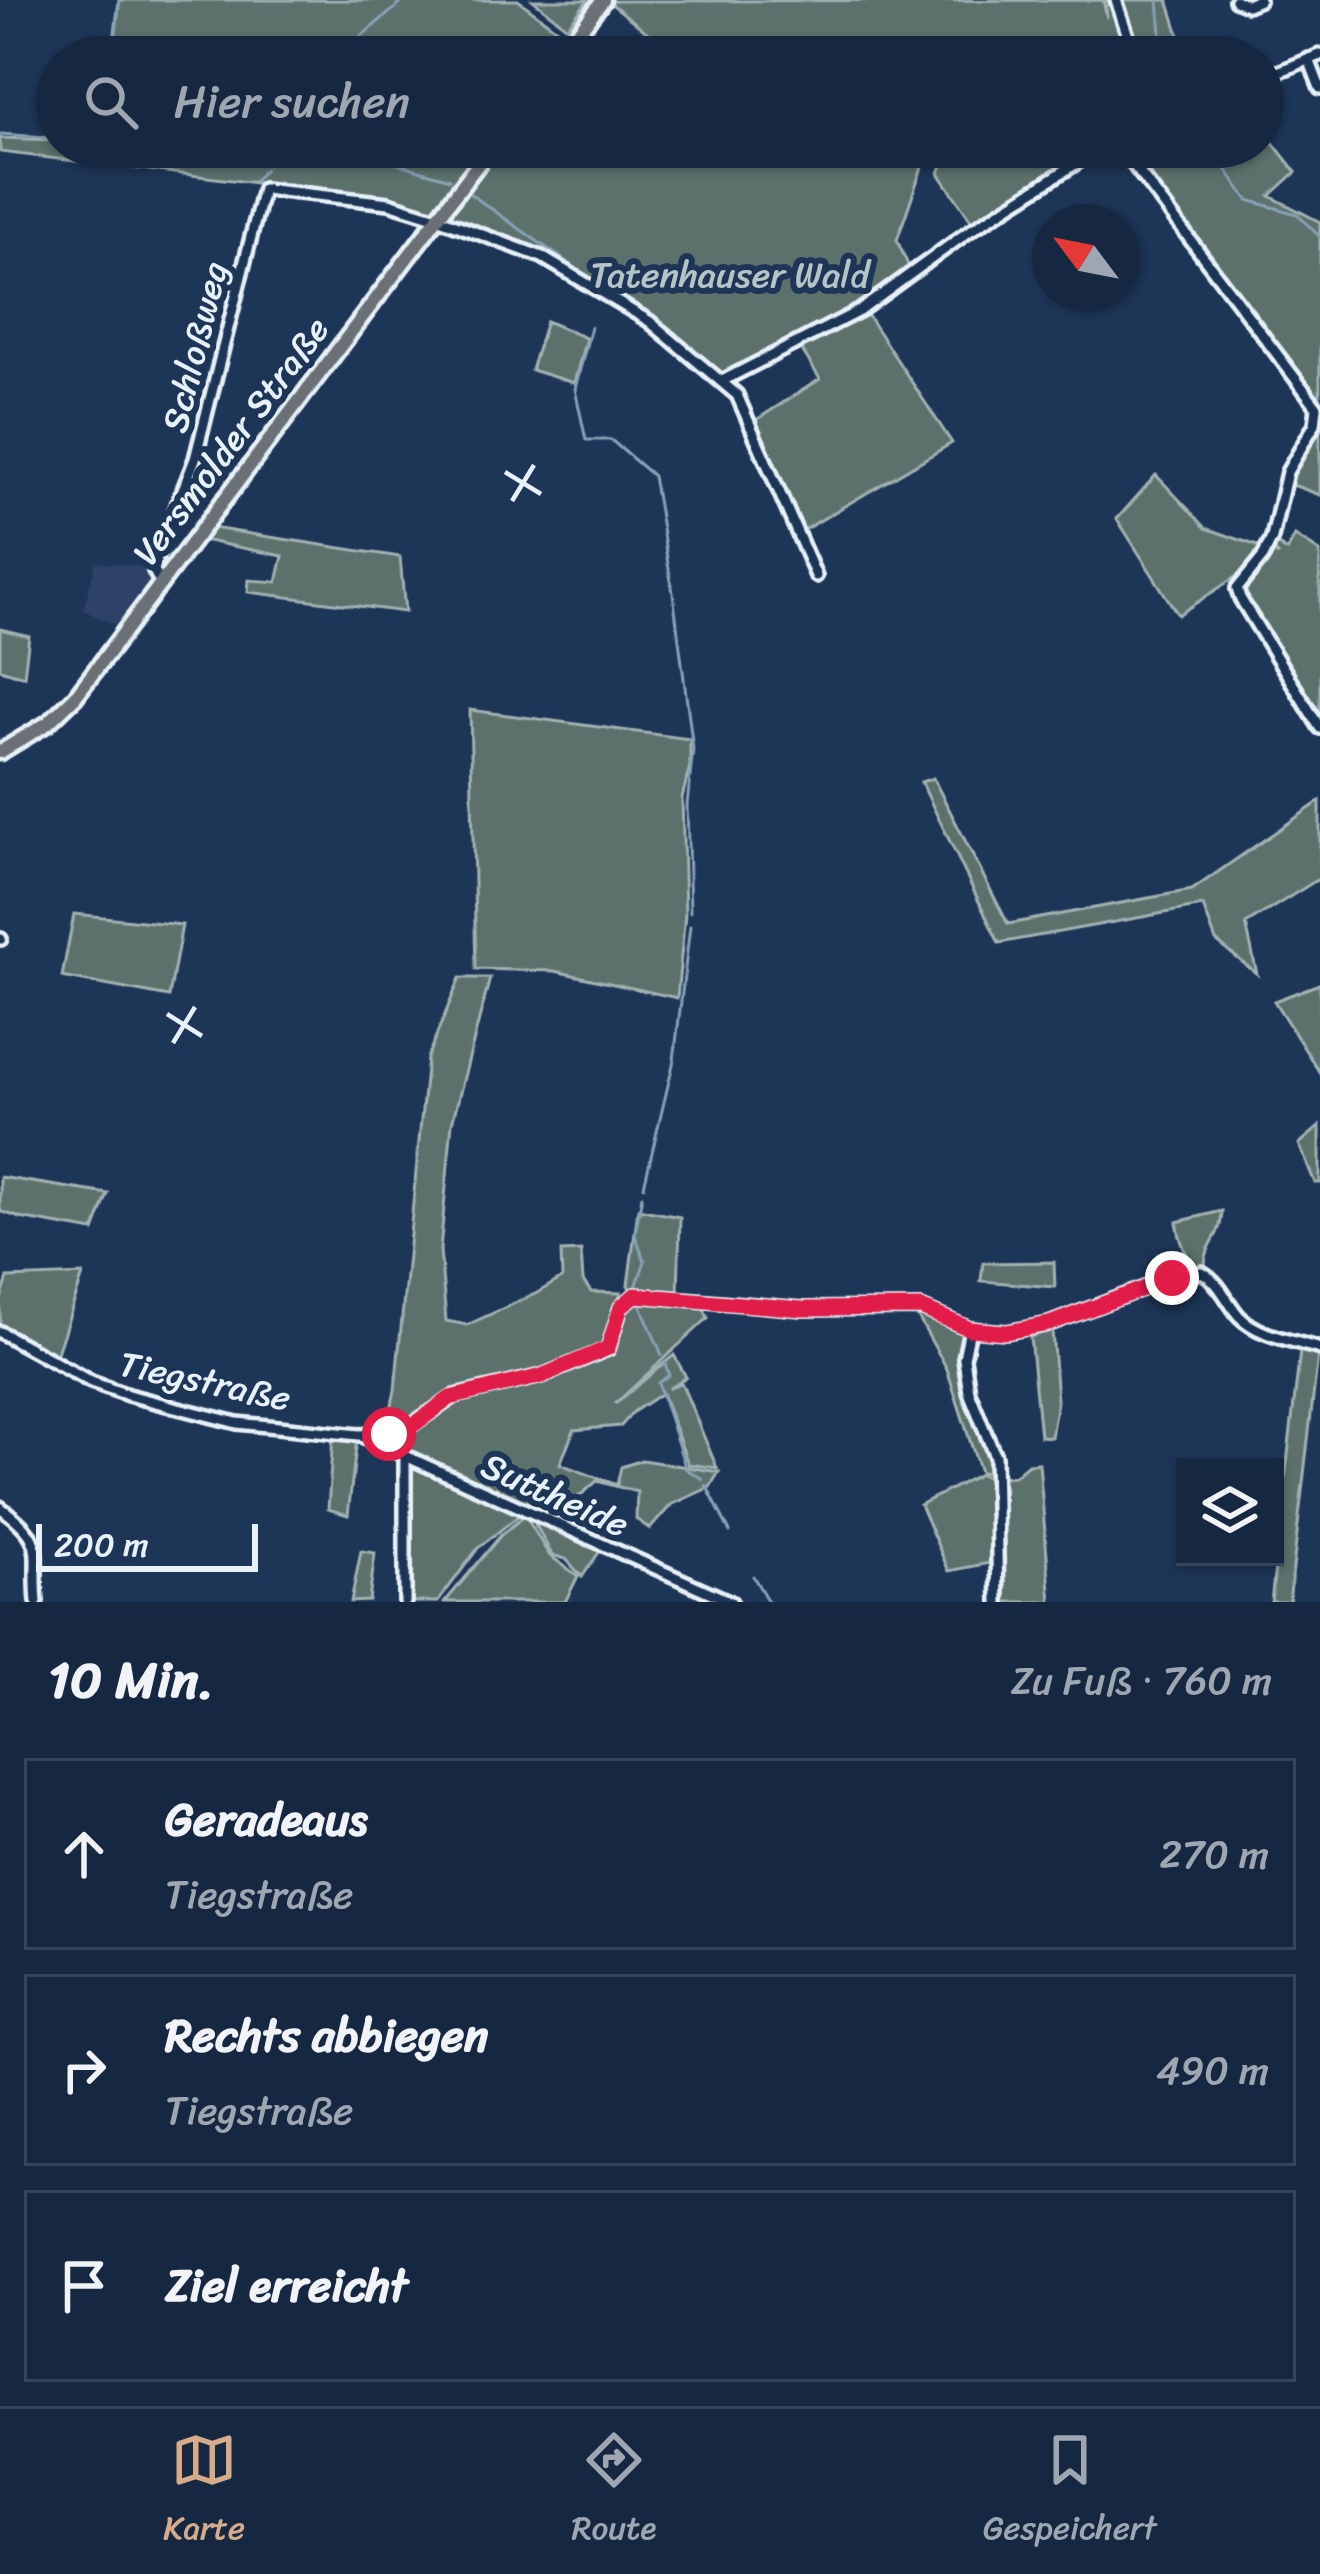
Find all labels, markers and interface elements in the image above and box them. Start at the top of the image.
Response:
search box [36,36,1284,168]
text: Hier suchen [174,62,410,142]
icon: search [78,69,144,135]
north arrow [1032,204,1140,312]
park label: Tatenhauser Wald [591,243,873,307]
street label: Schloßweg [143,255,247,439]
street label: Versmolder Straße [115,302,347,580]
route end [1145,1251,1199,1305]
street label: Tiegstraße [113,1332,297,1430]
route start [362,1407,416,1461]
street label: Suttheide [471,1434,639,1556]
map controls [1176,1458,1284,1566]
button: layers [1176,1458,1284,1566]
text: 200 m [54,1516,149,1574]
scale bar [36,1518,258,1571]
text: 10 Min. [48,1635,214,1725]
text: Zu Fuß · 760 m [1011,1646,1272,1715]
text: Geradeaus [165,1780,368,1860]
text: 270 m [1159,1820,1269,1889]
icon: ahead [51,1821,117,1887]
text: Tiegstraße [165,1860,353,1929]
text: Rechts abbiegen [165,1996,488,2076]
text: 490 m [1156,2036,1269,2105]
icon: right [51,2037,117,2103]
text: Tiegstraße [165,2076,353,2145]
text: Ziel erreicht [165,2246,408,2326]
icon: arrive [51,2253,117,2319]
tab: Karte [163,2427,245,2557]
tab: Route [571,2427,656,2557]
tab: Gespeichert [983,2427,1157,2557]

